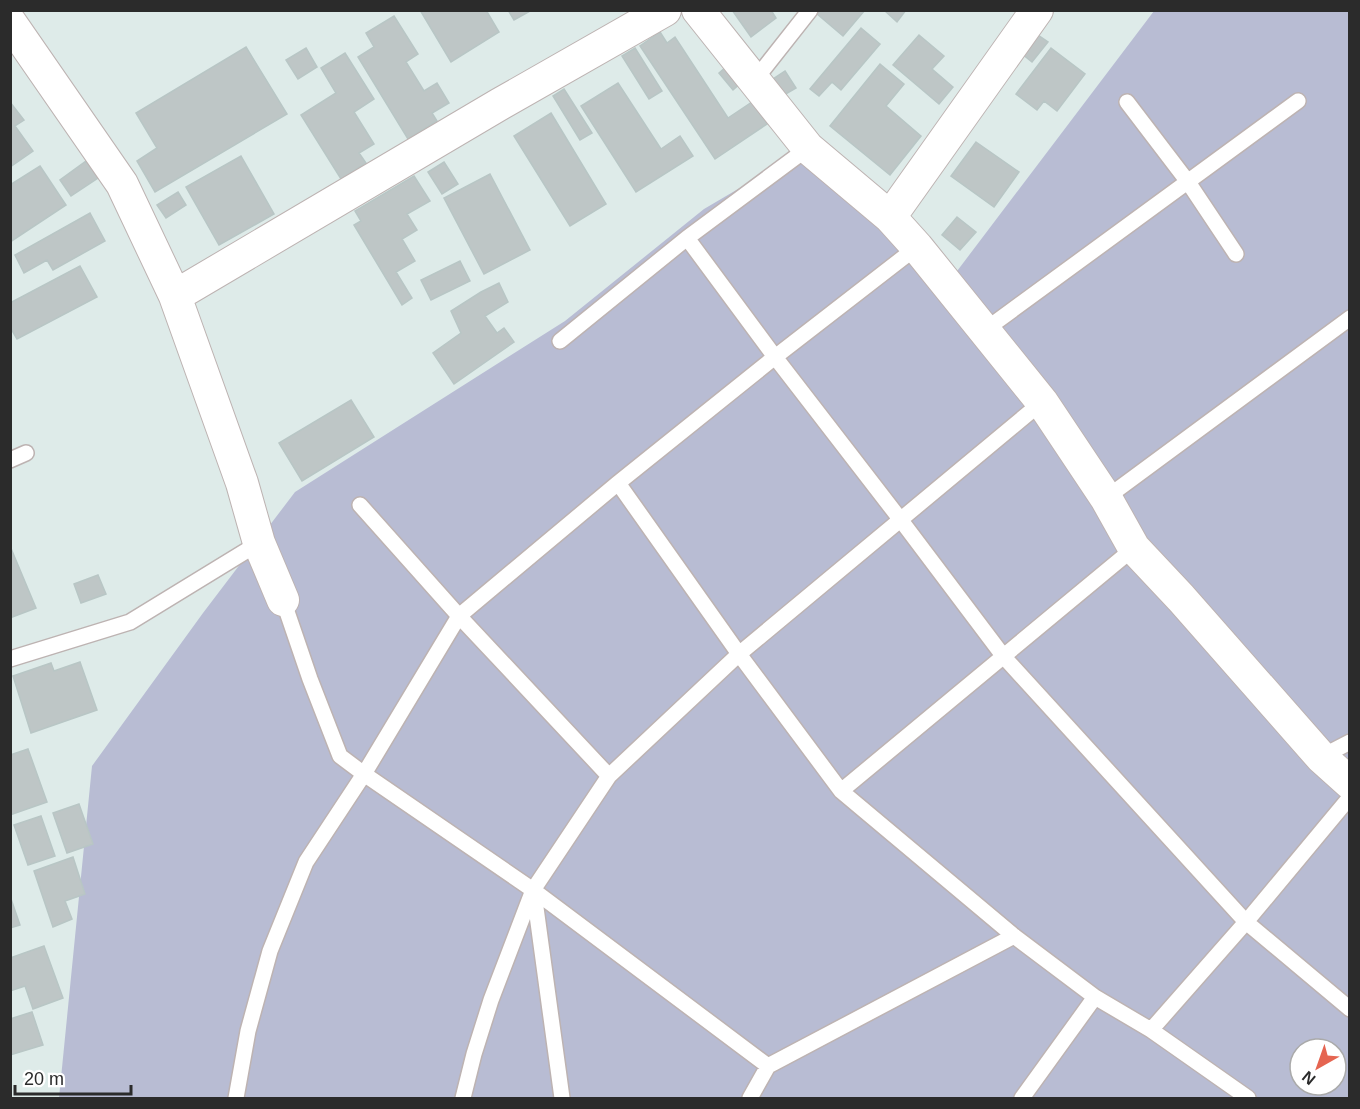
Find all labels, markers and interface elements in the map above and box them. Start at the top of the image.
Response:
north arrow [1288,1037,1348,1097]
scale bar [15,1058,130,1096]
text: N [1299,1068,1319,1088]
text: 20 m [24,1069,64,1089]

